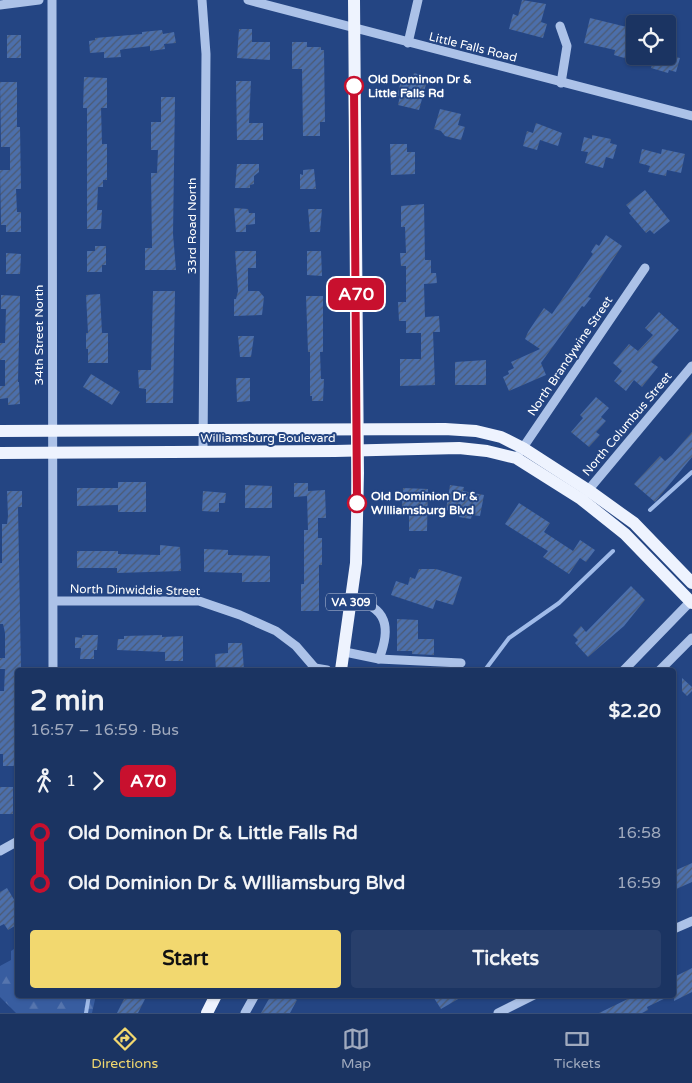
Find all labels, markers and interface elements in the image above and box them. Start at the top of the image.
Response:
map controls [626,15,676,65]
button: locate [626,15,676,65]
street label: Little Falls Road [428,29,518,65]
place label: Old Dominon Dr & Little Falls Rd [368,72,472,100]
marker: Old Dominon Dr & Little Falls Rd [344,76,364,96]
street label: 33rd Road North [185,178,199,274]
line badge: A70 [327,278,385,310]
text: A70 [338,283,374,305]
street label: 34th Street North [32,285,46,385]
street label: North Brandywine Street [525,293,616,418]
street label: North Columbus Street [579,369,675,479]
street label: Williamsburg Boulevard [200,431,336,445]
place label: Old Dominion Dr & WIlliamsburg Blvd [371,489,478,518]
marker: Old Dominion Dr & WIlliamsburg Blvd [347,493,367,513]
street label: North Dinwiddie Street [70,582,201,598]
road number: VA 309 [326,594,376,610]
text: 2 min [30,684,105,718]
text: $2.20 [609,700,661,722]
text: 16:57 – 16:59 · Bus [30,720,179,740]
icon: walk [30,767,58,795]
icon: forward [84,767,112,795]
text: A70 [130,770,166,792]
text: 1 [66,771,76,791]
text: Old Dominon Dr & Little Falls Rd [68,822,358,844]
text: 16:58 [617,823,661,843]
text: Old Dominion Dr & WIlliamsburg Blvd [68,872,405,894]
text: 16:59 [617,873,661,893]
button: Start [30,930,341,988]
button: Tickets [351,930,661,988]
tab: Directions [91,1025,158,1072]
tab: Map [341,1025,371,1072]
tab: Tickets [554,1025,601,1072]

